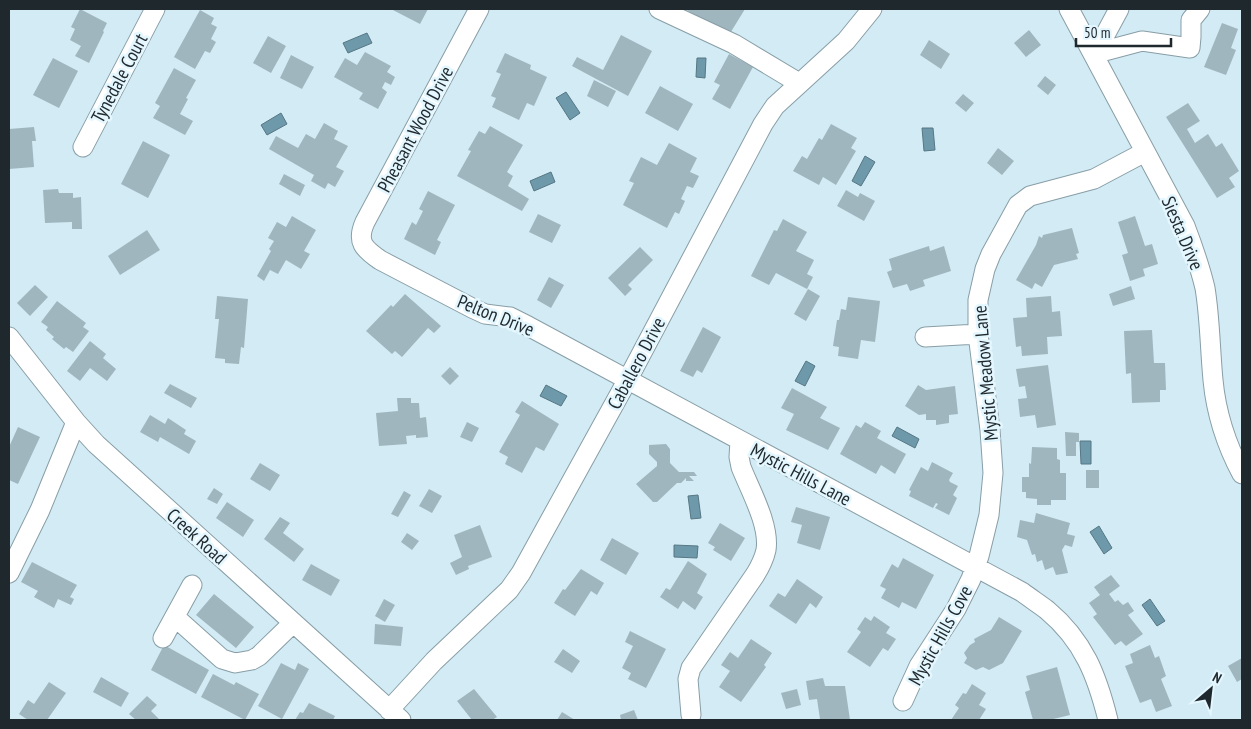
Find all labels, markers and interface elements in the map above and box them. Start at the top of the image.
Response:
scale bar [1076,15,1171,47]
text: 50 m [1084,23,1110,42]
street label: Tynedale Court [86,29,153,127]
street label: Pheasant Wood Drive [372,62,458,196]
street label: Siesta Drive [1157,192,1209,274]
street label: Pelton Drive [454,289,538,341]
street label: Mystic Meadow Lane [967,304,1003,442]
street label: Caballero Drive [602,313,670,413]
street label: Mystic Hills Lane [747,437,856,511]
street label: Creek Road [162,503,232,569]
street label: Mystic Hills Cove [903,581,977,689]
north arrow [1186,664,1236,714]
text: N [1210,668,1225,687]

